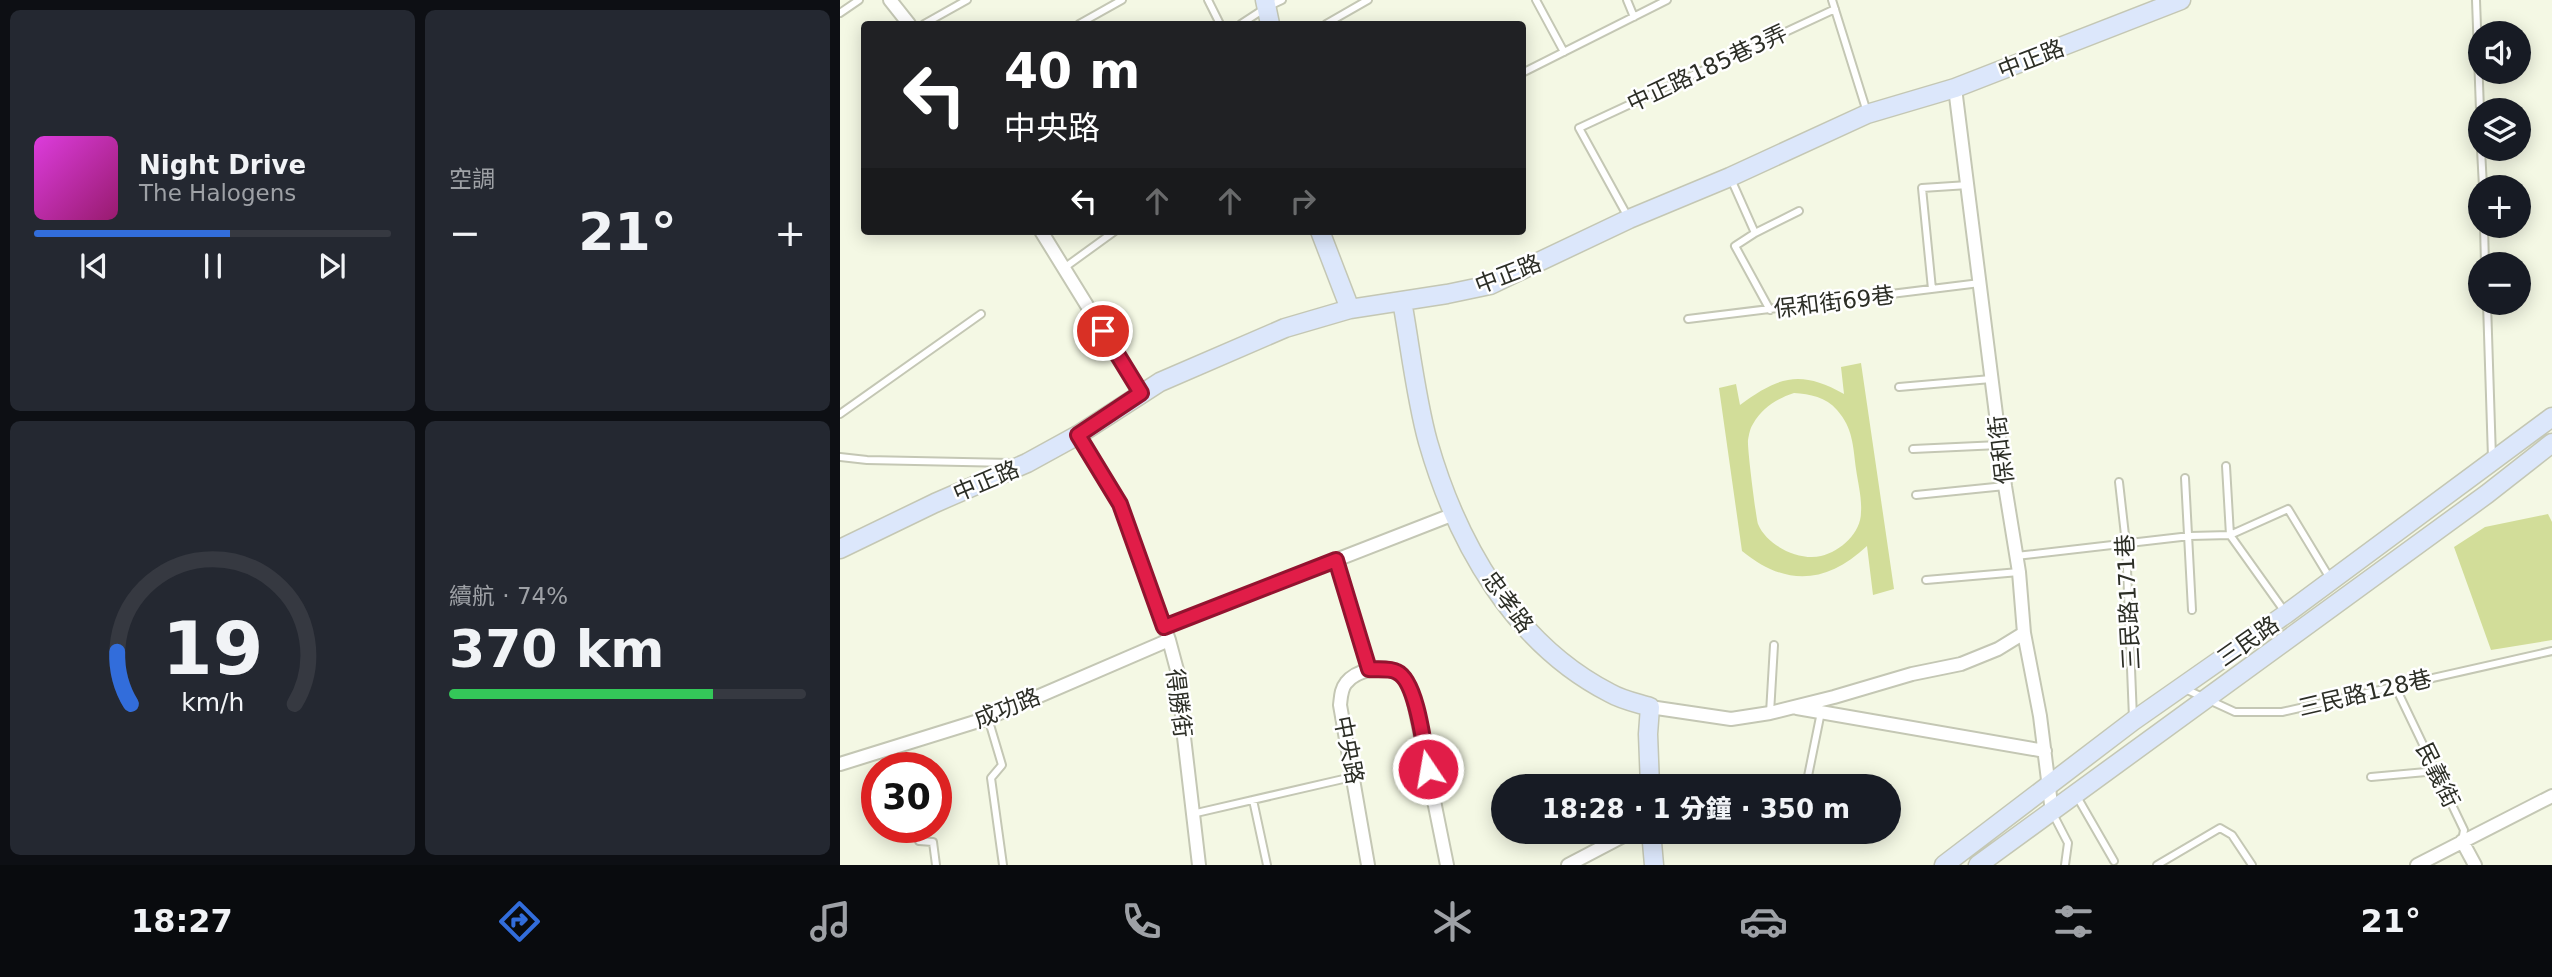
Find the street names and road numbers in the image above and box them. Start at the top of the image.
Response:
street label: 中正路185巷3弄 [1623,20,1791,116]
street label: 中正路 [1994,34,2068,84]
street label: 中正路 [1471,249,1545,299]
street label: 保和街69巷 [1772,282,1896,322]
street label: 保和街 [1984,414,2018,486]
street label: 中正路 [949,456,1023,506]
street label: 三民路171巷 [2111,533,2145,671]
street label: 忠孝路 [1477,566,1539,638]
street label: 三民路 [2212,611,2284,671]
street label: 三民路128巷 [2296,665,2434,721]
street label: 得勝街 [1162,667,1196,739]
street label: 成功路 [970,683,1044,733]
street label: 中央路 [1330,714,1368,786]
street label: 民義街 [2411,738,2465,812]

